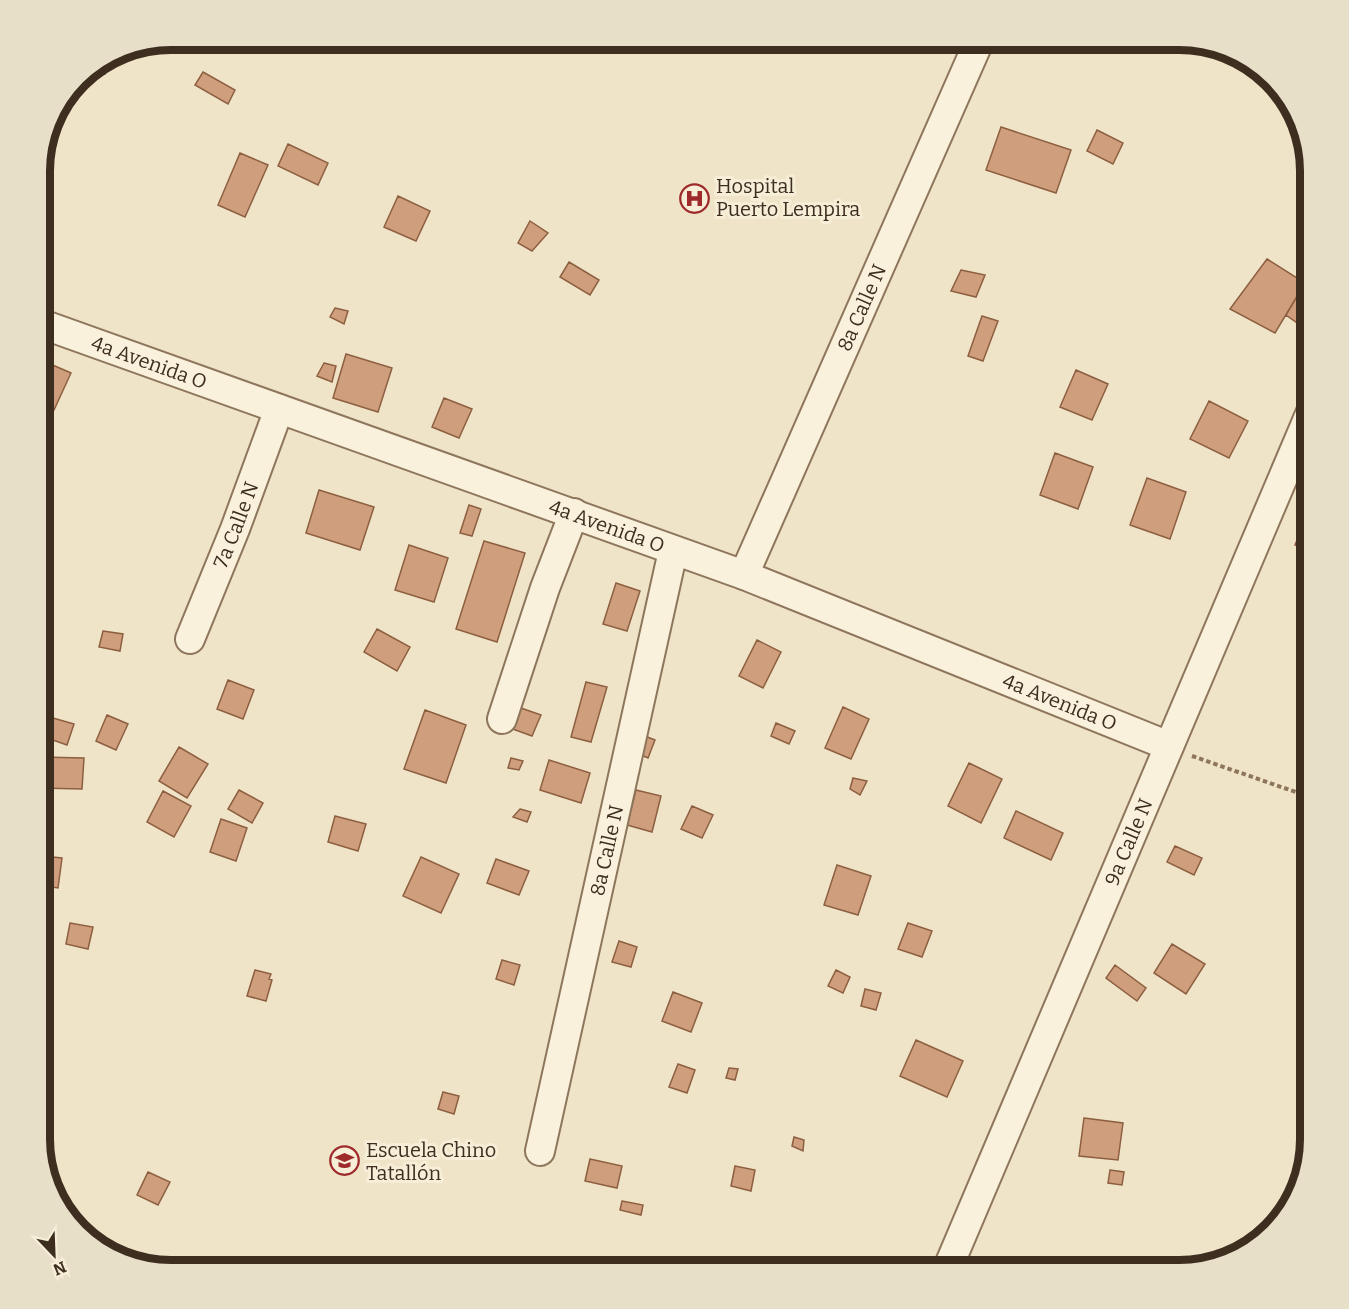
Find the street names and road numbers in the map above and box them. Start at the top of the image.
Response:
street label: 8a Calle N [832,261,891,355]
street label: 4a Avenida O [88,331,210,394]
street label: 7a Calle N [208,478,263,572]
street label: 4a Avenida O [546,494,668,558]
street label: 4a Avenida O [999,668,1120,736]
street label: 9a Calle N [1099,795,1158,889]
street label: 8a Calle N [585,802,628,898]

